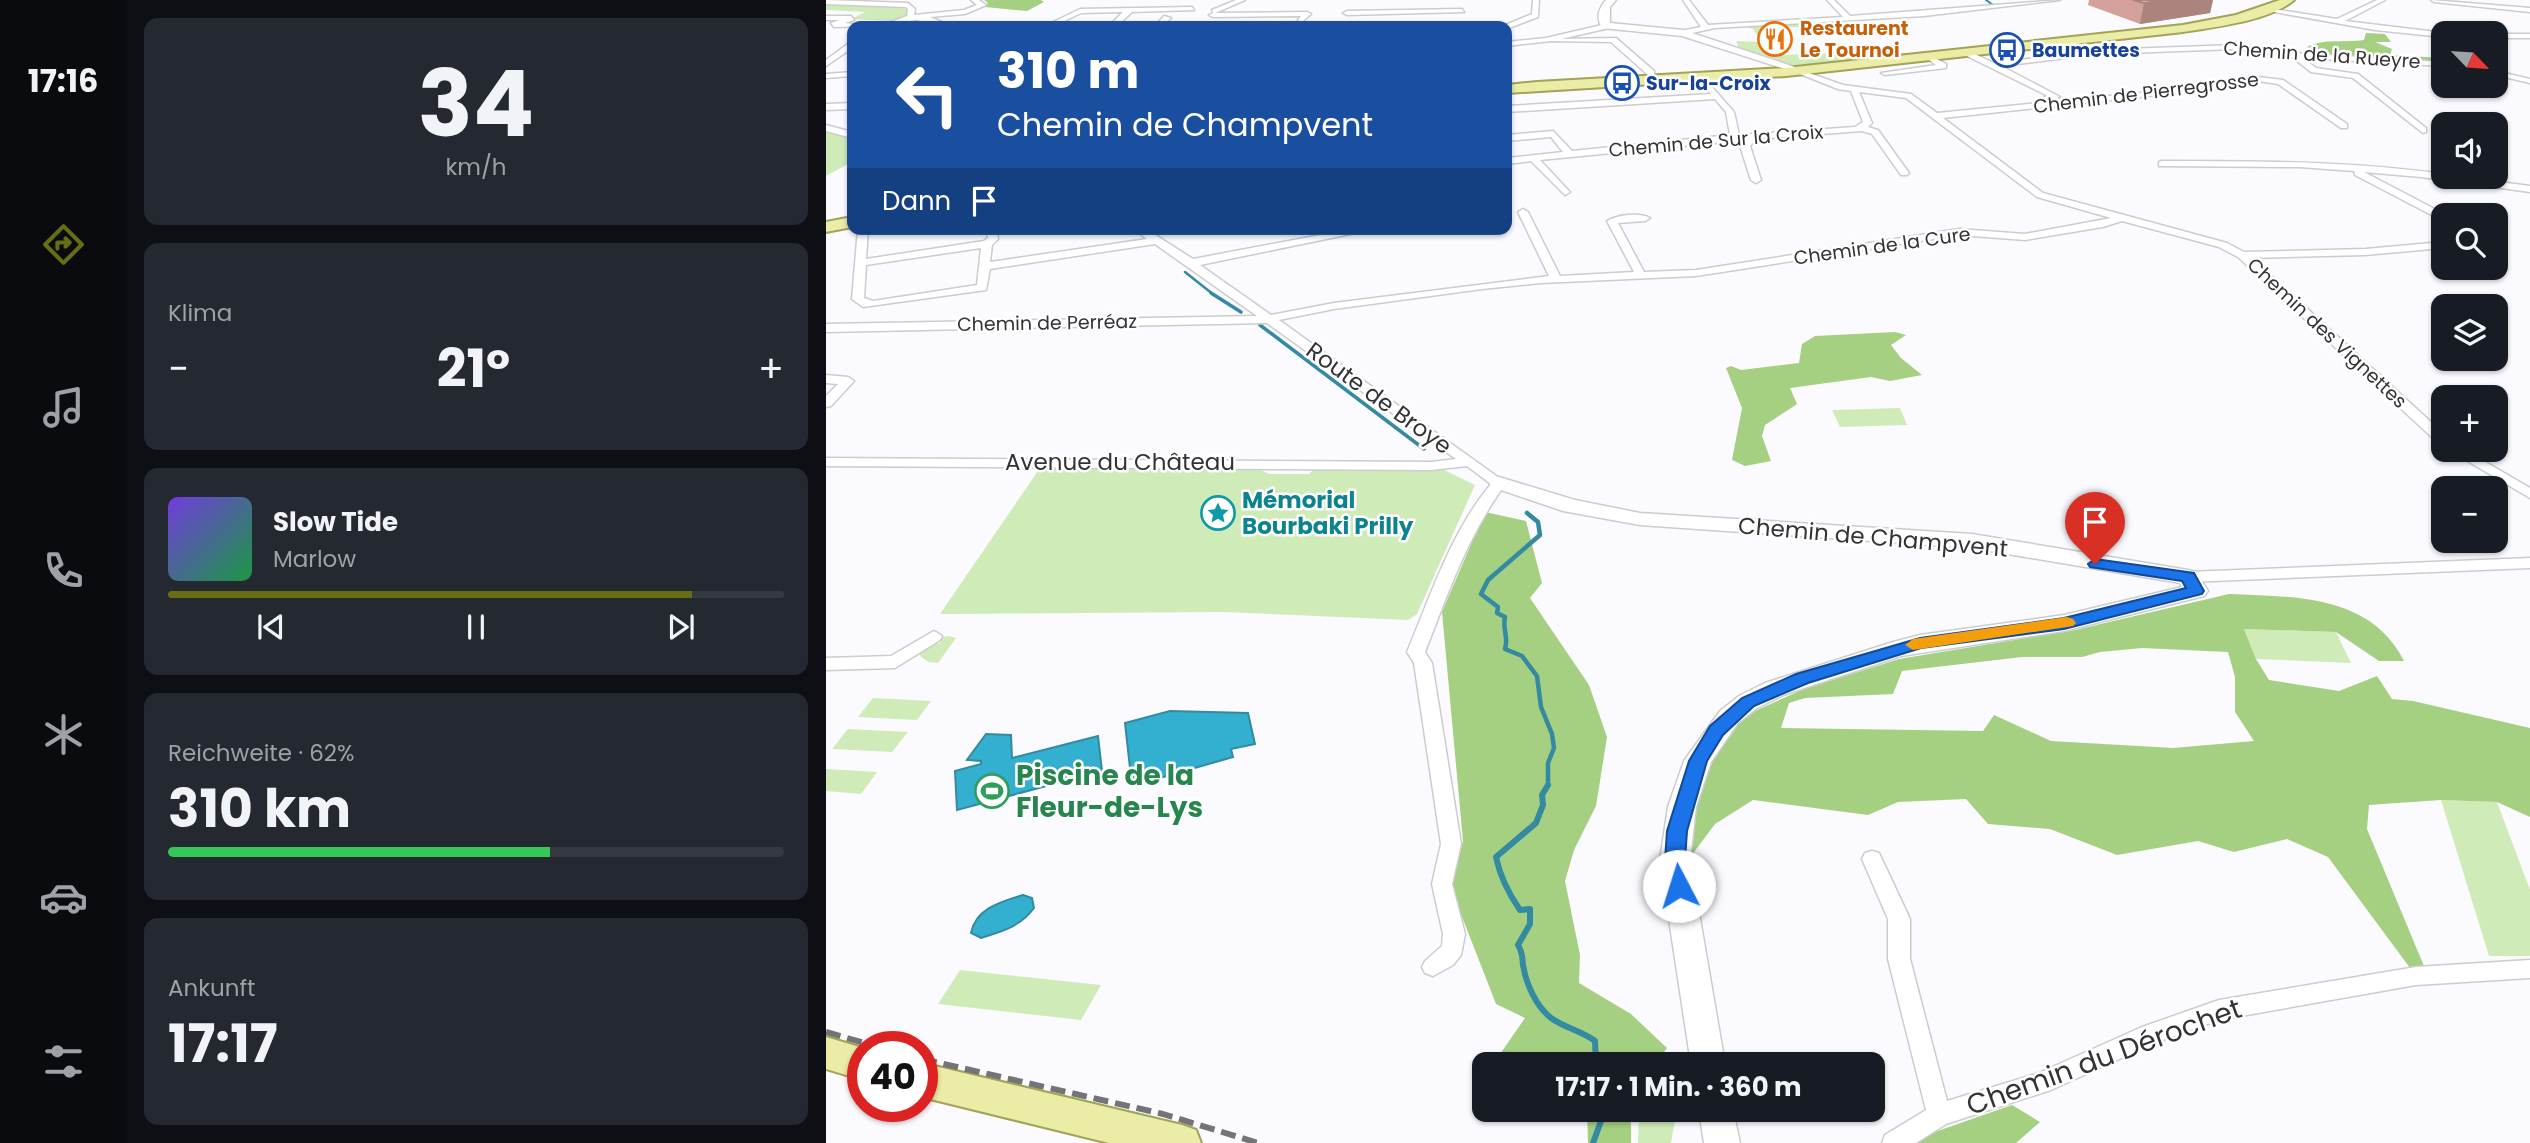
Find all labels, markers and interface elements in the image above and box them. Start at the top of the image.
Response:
place label: Restaurent Le Tournoi [1800,15,1909,64]
restaurant icon: Restaurent Le Tournoi [1756,20,1794,58]
north arrow [2431,21,2508,98]
map controls [2431,21,2508,553]
bus stop icon: Baumettes [1988,31,2026,69]
street label: Chemin de la Rueyre [2223,35,2421,75]
text: 310 m [997,37,1139,105]
place label: Baumettes [2032,37,2140,64]
text: 34 [418,40,534,168]
icon: left [882,49,973,140]
text: 17:16 [28,58,98,103]
bus stop icon: Sur-la-Croix [1603,64,1641,102]
street label: Chemin de Pierregrosse [2032,66,2260,120]
place label: Sur-la-Croix [1646,70,1771,97]
text: Chemin de Champvent [997,102,1373,147]
button: sound [2431,112,2508,189]
street label: Chemin de Sur la Croix [1607,118,1825,164]
text: km/h [445,151,507,183]
icon: arrive [965,182,1003,220]
text: Dann [882,183,951,219]
button: search [2431,203,2508,280]
icon: directions [39,220,88,269]
street label: Chemin de la Cure [1792,220,1972,272]
street label: Chemin des Vignettes [2241,252,2413,414]
button: layers [2431,294,2508,371]
text: Klima [168,297,232,329]
street label: Chemin de Perréaz [957,308,1137,338]
text: 21° [437,332,510,405]
street label: Route de Broye [1300,334,1458,462]
text: − [168,342,189,395]
text: + [758,342,784,395]
icon: music [39,383,88,432]
button: + [2431,385,2508,462]
street label: Avenue du Château [1005,446,1235,478]
button: − [2431,476,2508,553]
place label: Mémorial Bourbaki Prilly [1242,484,1414,542]
pin [2065,492,2125,564]
place icon: Mémorial Bourbaki Prilly [1199,494,1237,532]
icon: arrive [2076,503,2114,541]
text: Slow Tide [273,504,398,540]
street label: Chemin de Champvent [1737,509,2009,565]
text: Marlow [273,543,356,575]
icon: phone [39,546,88,595]
icon: previous [252,608,290,646]
icon: pause [457,608,495,646]
icon: next [662,608,700,646]
icon: climate [39,710,88,759]
text: Reichweite · 62% [168,737,354,769]
place label: Piscine de la Fleur-de-Lys [1016,756,1203,827]
text: 310 km [168,772,351,845]
sports icon: Piscine de la Fleur-de-Lys [973,772,1011,810]
position arrow [1642,849,1716,923]
icon: car [39,873,88,922]
text: Ankunft [168,972,255,1004]
street label: Chemin du Dérochet [1961,989,2247,1125]
text: 17:17 [168,1007,278,1080]
speed limit sign: 40 [847,1031,938,1122]
icon: filters [39,1037,88,1086]
text: 17:17 · 1 Min. · 360 m [1555,1069,1802,1105]

